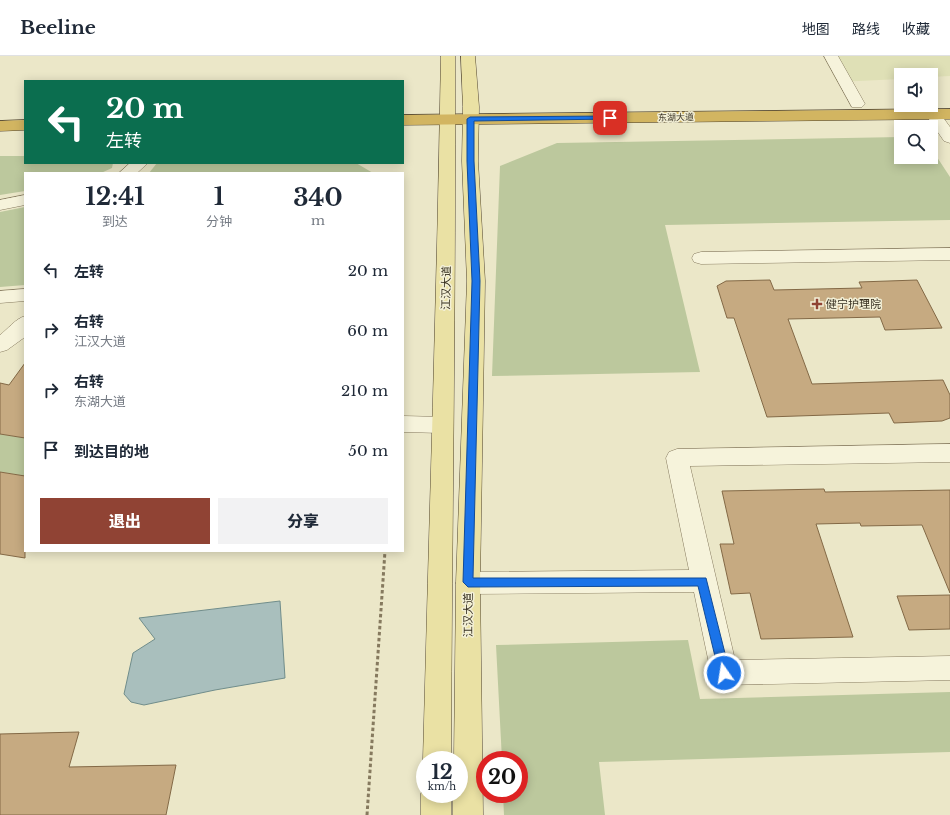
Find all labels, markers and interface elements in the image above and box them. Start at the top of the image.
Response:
text: Beeline [20,16,96,39]
text: 地图 [802,20,830,38]
text: 路线 [852,20,880,38]
text: 收藏 [902,20,930,38]
map controls [894,68,938,164]
button: sound [894,68,938,112]
text: 20 m [106,91,184,126]
icon: left [40,96,92,148]
pin [593,101,627,135]
icon: arrive [599,107,621,129]
street label: 东湖大道 [658,111,694,123]
button: search [894,120,938,164]
text: 左转 [106,130,142,152]
text: 12:41 [85,182,145,211]
text: 1 [214,182,224,211]
text: 340 [293,183,343,212]
text: m [311,212,325,229]
text: 到达 [102,213,128,230]
text: 分钟 [206,213,232,230]
icon: left [40,259,62,281]
text: 20 m [348,261,388,280]
text: 左转 [74,262,104,281]
street label: 江汉大道 [439,266,453,310]
place label: 健宁护理院 [826,297,881,311]
marker: 健宁护理院 [811,298,823,310]
text: 右转 [74,312,104,331]
icon: right [40,319,62,341]
text: 60 m [347,321,388,340]
text: 江汉大道 [74,333,126,350]
text: 右转 [74,372,104,391]
icon: right [40,379,62,401]
text: 210 m [341,381,388,400]
text: 东湖大道 [74,393,126,410]
icon: arrive [40,439,62,461]
text: 50 m [348,441,388,460]
text: 到达目的地 [74,442,149,461]
button: 退出 [40,498,210,544]
button: 分享 [218,498,388,544]
street label: 江汉大道 [461,593,475,637]
position arrow [703,652,745,694]
speed limit sign: 20 [476,751,528,803]
text: 12 [431,760,453,784]
text: km/h [428,780,456,793]

